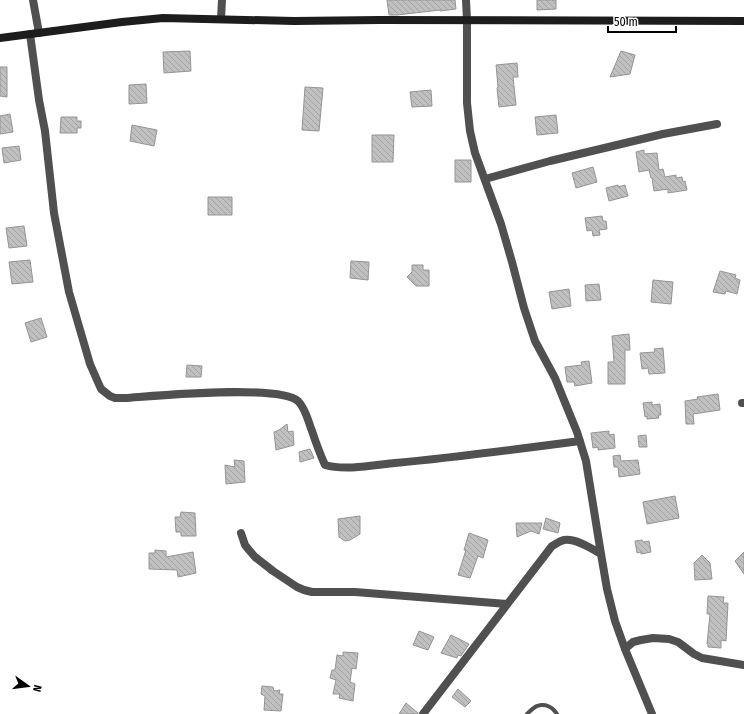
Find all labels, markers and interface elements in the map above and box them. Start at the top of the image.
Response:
scale bar [608,8,676,34]
text: 50 m [614,15,638,29]
north arrow [8,666,48,706]
text: N [30,684,44,693]

